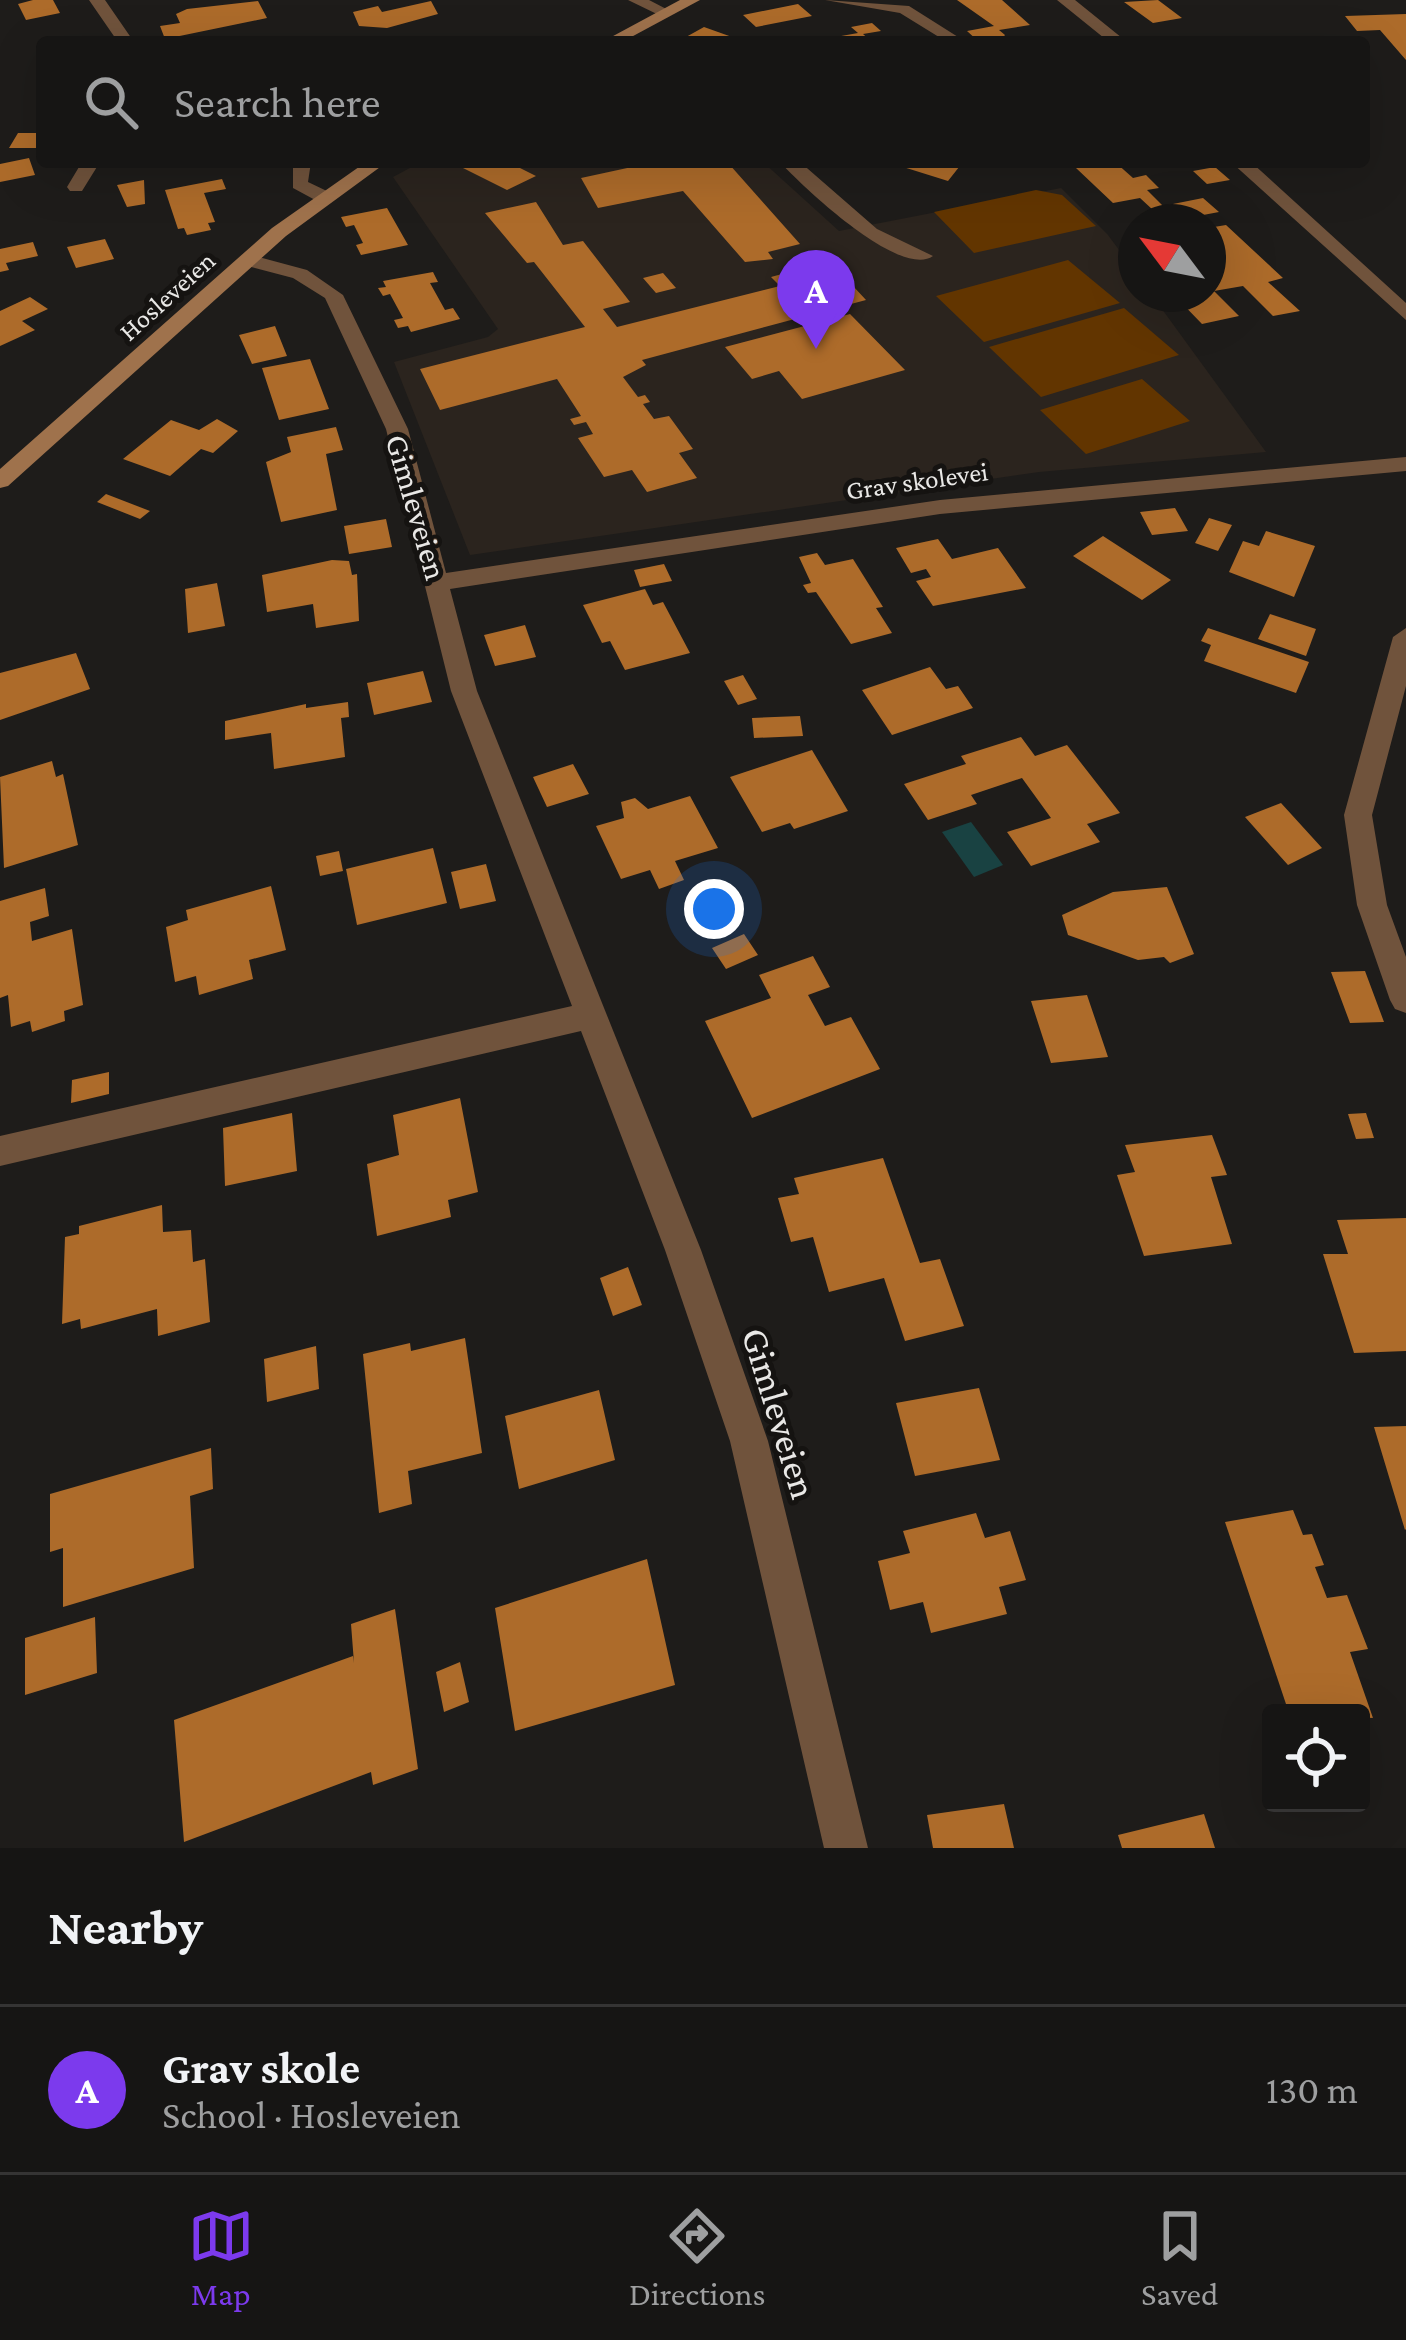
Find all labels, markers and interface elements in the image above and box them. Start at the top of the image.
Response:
search box [36,36,1370,168]
icon: search [78,69,144,135]
text: Search here [174,77,381,127]
north arrow [1118,204,1226,312]
street label: Hosleveien [113,245,221,347]
pin: A [777,250,855,349]
street label: Gimleveien [379,430,455,584]
street label: Grav skolevei [844,456,990,506]
your location [684,879,744,939]
street label: Gimleveien [734,1322,826,1504]
map controls [1262,1704,1370,1812]
button: locate [1262,1704,1370,1812]
text: Nearby [48,1898,203,1955]
text: Grav skole [162,2043,360,2093]
text: A [75,2068,99,2111]
text: 130 m [1266,2068,1358,2111]
text: School · Hosleveien [162,2093,461,2136]
tab: Map [188,2203,254,2312]
tab: Directions [629,2203,766,2312]
tab: Saved [1141,2203,1218,2312]

